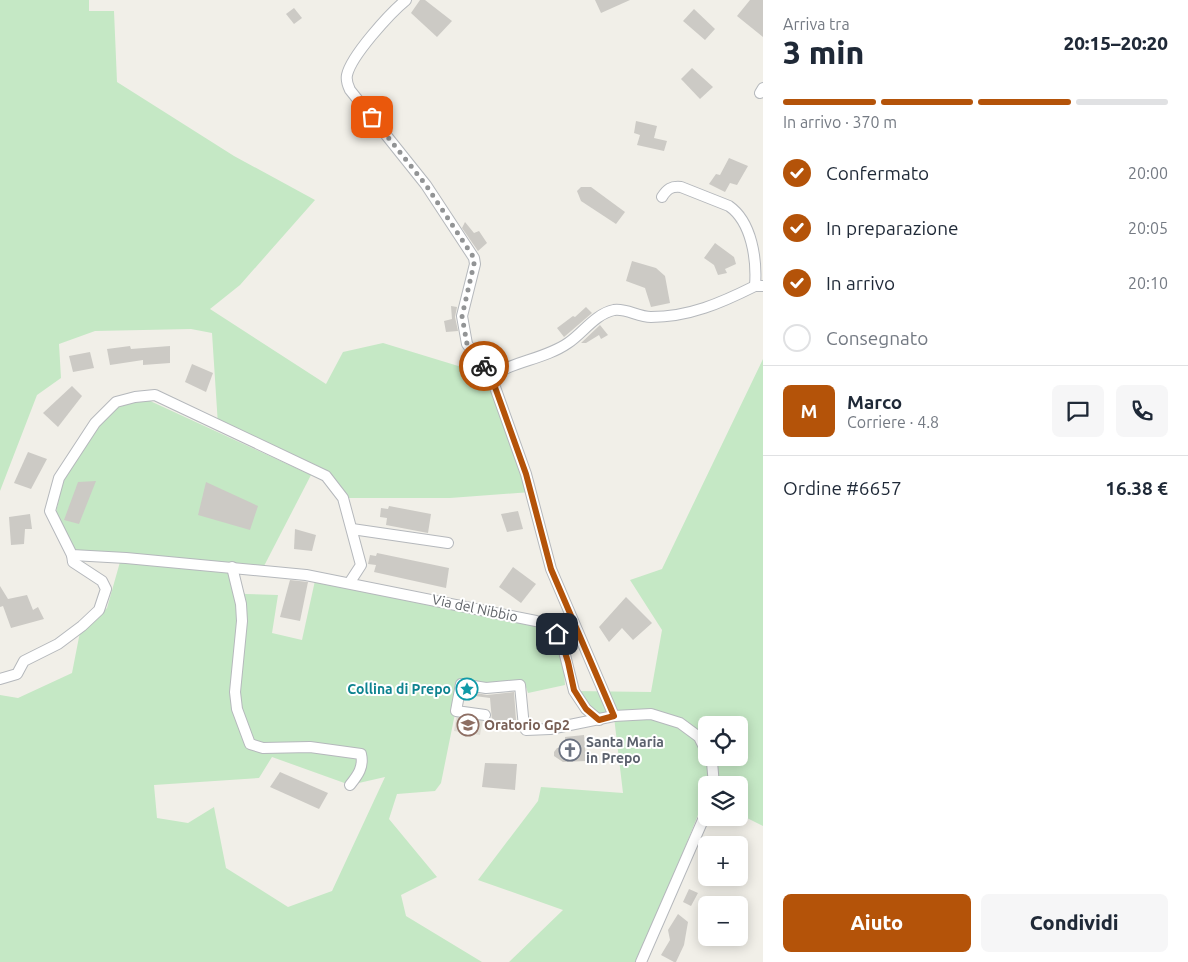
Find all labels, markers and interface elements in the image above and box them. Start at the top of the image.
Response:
text: Arriva tra [783,15,850,33]
text: 20:15–20:20 [1063,32,1168,54]
text: 3 min [783,34,864,70]
pin [351,96,393,138]
icon: bag [358,103,386,131]
text: In arrivo · 370 m [783,113,897,131]
icon: check [783,159,811,187]
text: Confermato [826,162,929,184]
text: 20:00 [1128,164,1168,182]
icon: check [783,214,811,242]
text: In preparazione [826,217,959,239]
text: 20:05 [1128,219,1168,237]
icon: check [783,269,811,297]
text: In arrivo [826,272,895,294]
text: 20:10 [1128,274,1168,292]
text: Consegnato [826,327,928,349]
courier [459,341,509,391]
icon: bike [470,352,498,380]
button: chat [1052,385,1104,437]
button: phone [1116,385,1168,437]
text: Marco [847,391,902,413]
text: M [801,400,817,422]
text: Corriere · 4.8 [847,413,939,431]
text: Ordine #6657 [783,477,902,499]
text: 16.38 € [1105,477,1168,499]
street label: Via del Nibbio [431,591,519,625]
pin [536,613,578,655]
icon: home [543,620,571,648]
place icon: Collina di Prepo [455,677,479,701]
place label: Collina di Prepo [347,681,451,697]
school or university icon: Oratorio Gp2 [456,713,480,737]
map controls [698,716,748,946]
button: locate [698,716,748,766]
place label: Oratorio Gp2 [484,717,570,733]
place label: Santa Maria in Prepo [586,734,664,766]
church icon: Santa Maria in Prepo [558,738,582,762]
button: layers [698,776,748,826]
button: + [698,836,748,886]
button: Aiuto [783,894,971,952]
button: Condividi [981,894,1168,952]
button: − [698,896,748,946]

